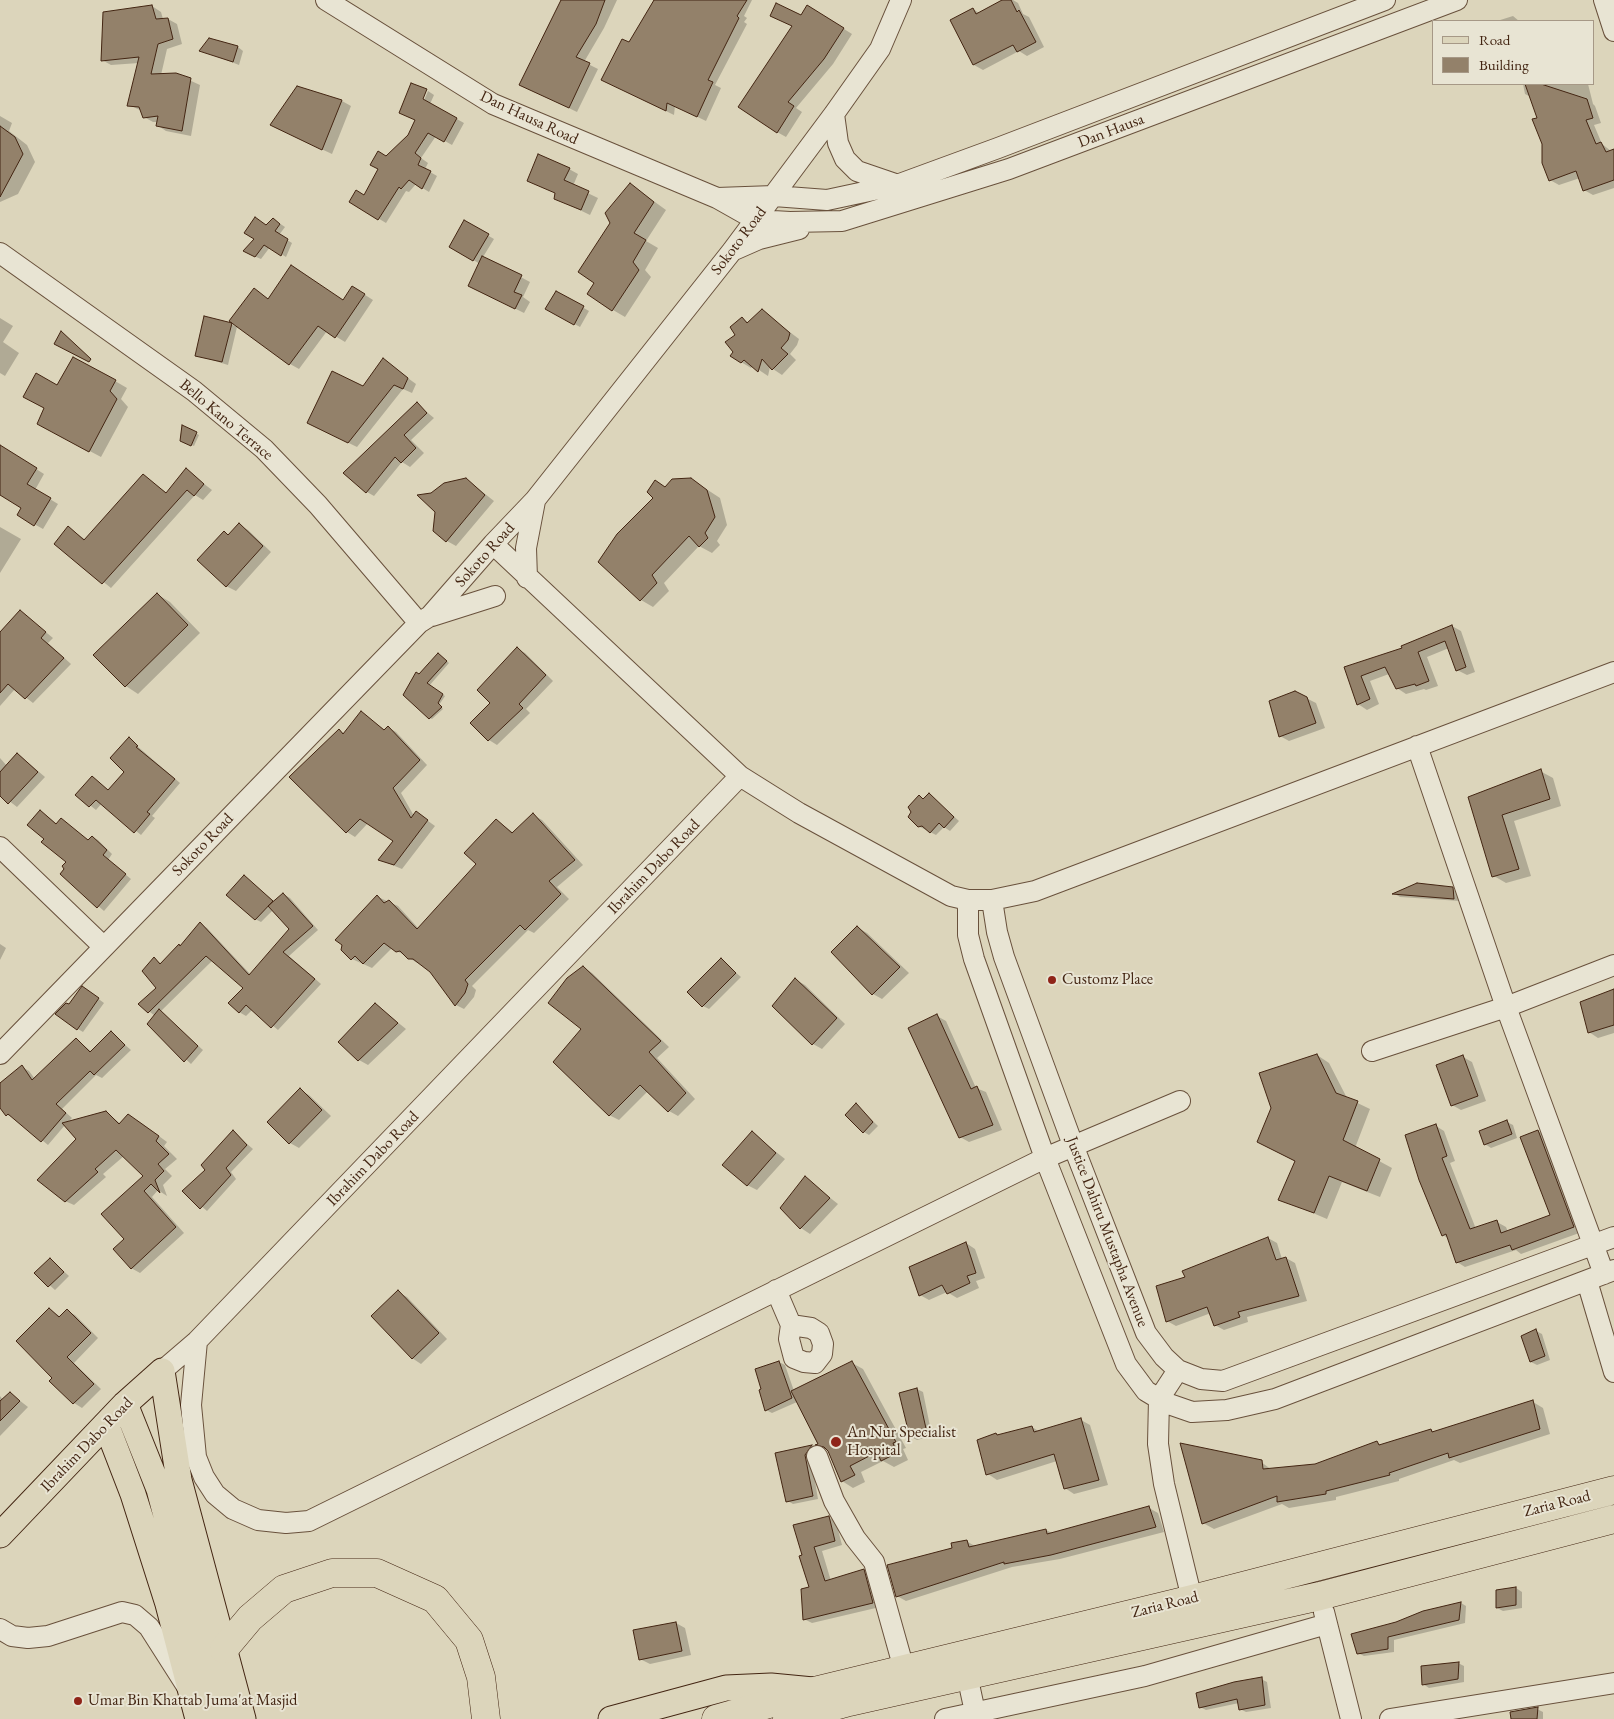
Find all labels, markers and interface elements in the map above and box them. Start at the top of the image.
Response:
legend [1432,20,1594,85]
text: Road [1479,30,1510,49]
text: Building [1479,55,1529,74]
street label: Dan Hausa Road [477,87,581,149]
street label: Dan Hausa [1075,110,1147,152]
street label: Sokoto Road [707,203,771,279]
street label: Bello Kano Terrace [175,375,277,465]
street label: Sokoto Road [451,519,519,591]
street label: Sokoto Road [168,809,238,881]
street label: Ibrahim Dabo Road [604,816,704,918]
place label: Customz Place [1062,970,1153,990]
marker: Customz Place [1046,974,1058,986]
street label: Ibrahim Dabo Road [323,1108,423,1210]
street label: Justice Dahiru Mustapha Avenue [1062,1134,1152,1330]
street label: Ibrahim Dabo Road [37,1394,137,1496]
place label: An Nur Specialist Hospital [847,1423,956,1461]
marker: An Nur Specialist Hospital [829,1435,843,1449]
street label: Zaria Road [1522,1486,1592,1522]
street label: Zaria Road [1130,1587,1200,1623]
place label: Umar Bin Khattab Juma'at Masjid [88,1691,297,1711]
marker: Umar Bin Khattab Juma'at Masjid [72,1695,84,1707]

